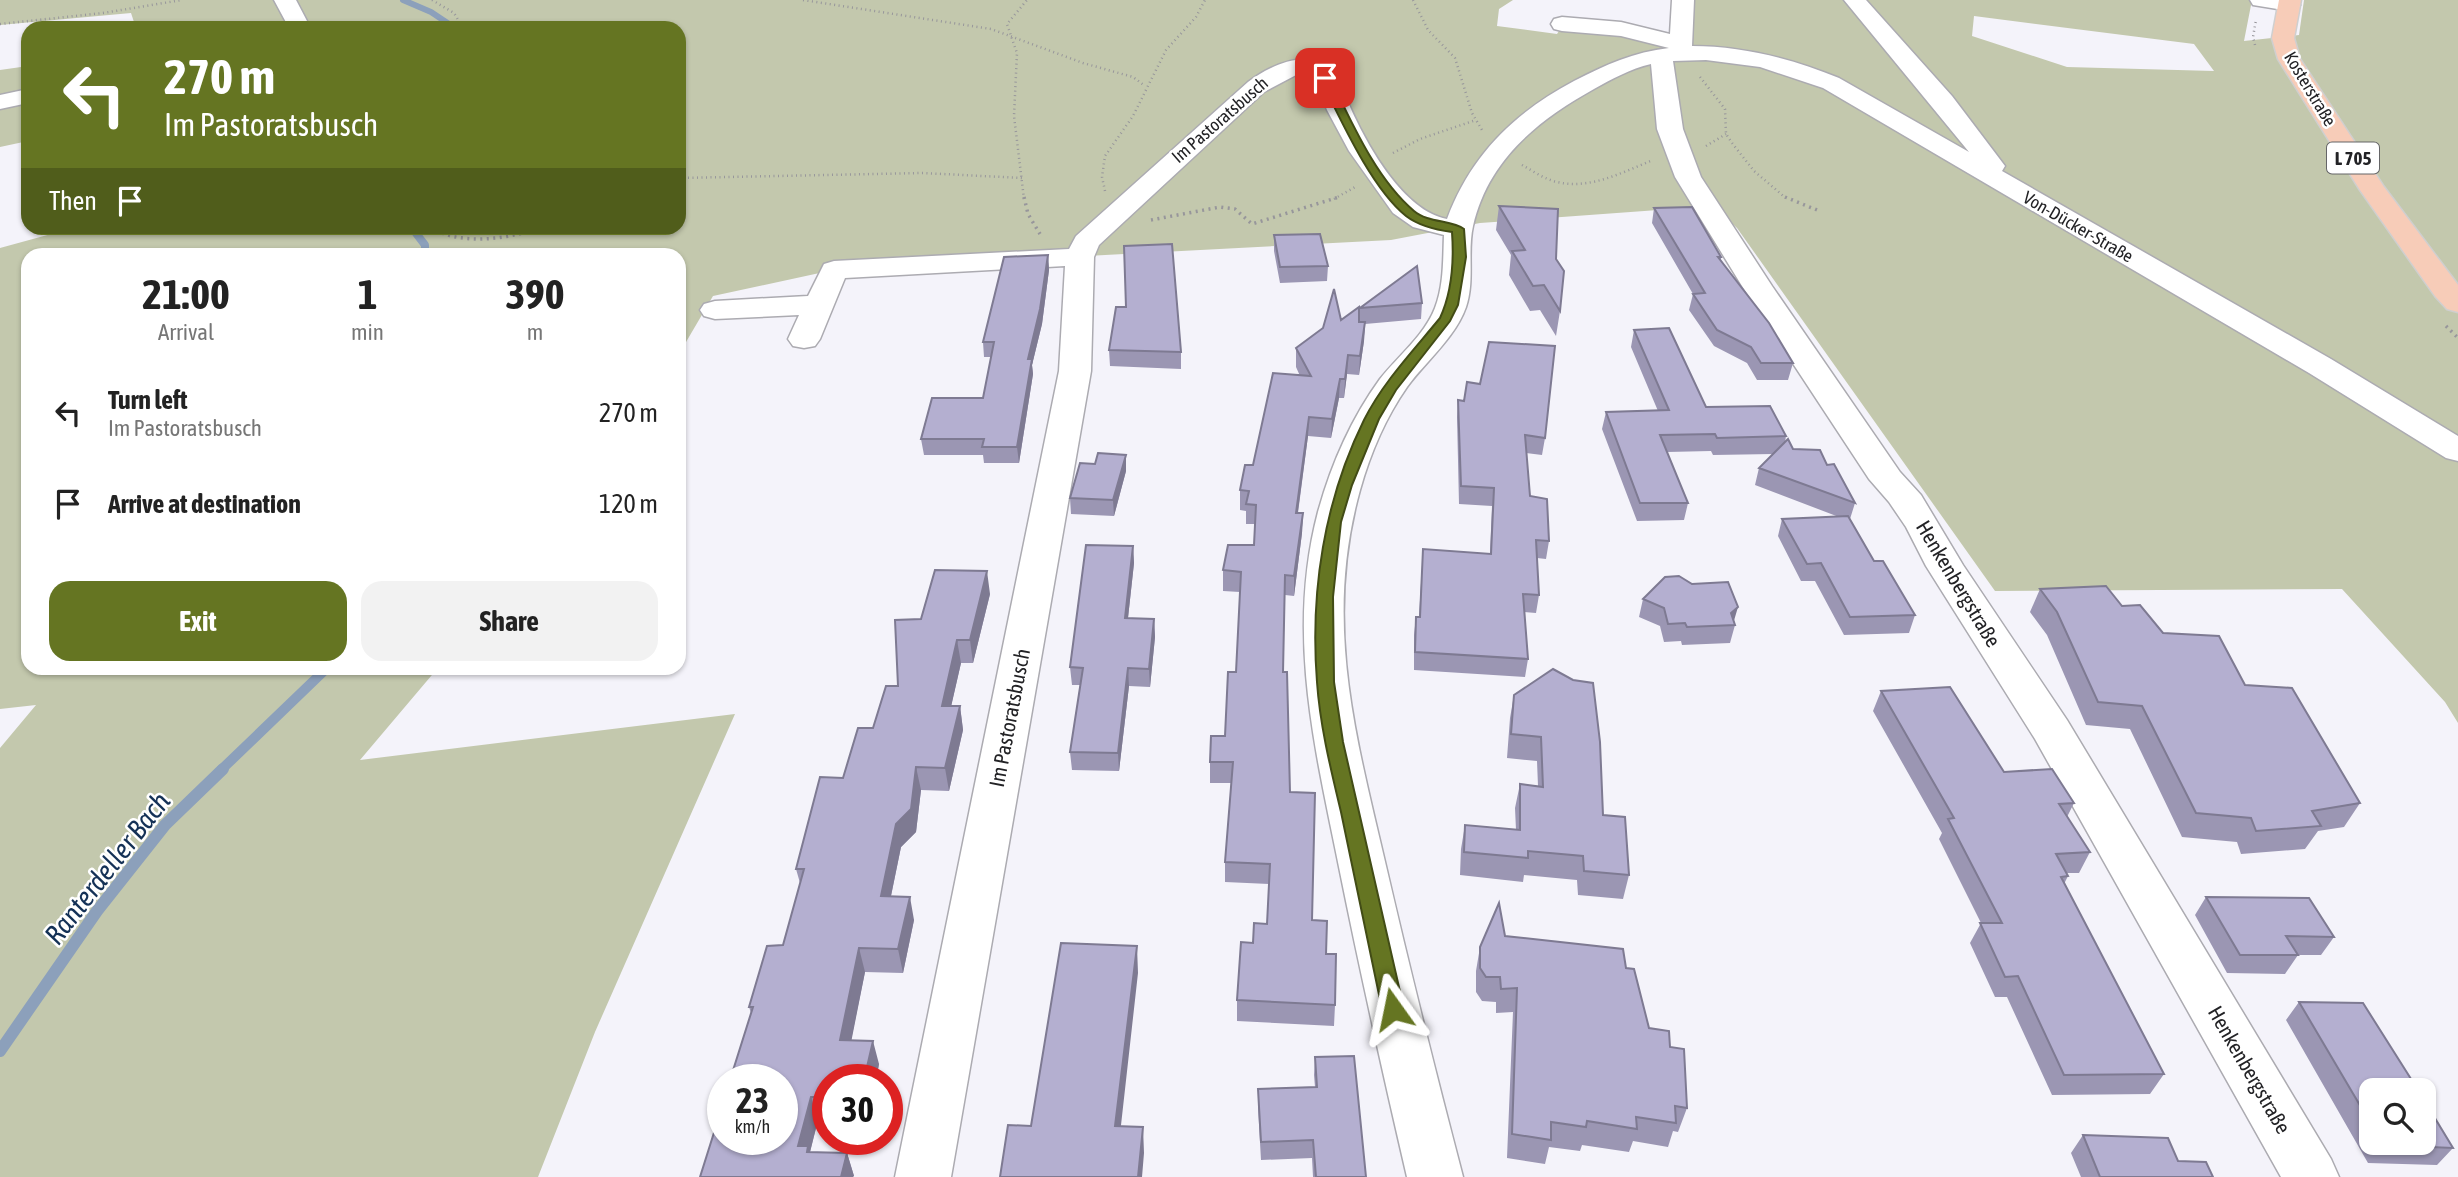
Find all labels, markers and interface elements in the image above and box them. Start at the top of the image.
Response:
text: 270 m [164,48,275,104]
pin [1295,48,1355,108]
street label: Kosterstraße [2280,48,2341,130]
icon: left [49,49,140,140]
icon: arrive [1306,59,1344,97]
street label: Im Pastoratsbusch [1167,72,1272,167]
text: Im Pastoratsbusch [164,106,378,143]
road number: L 705 [2327,142,2379,174]
icon: arrive [111,182,149,220]
text: Then [49,186,97,216]
street label: Von-Dücker-Straße [2019,187,2137,267]
text: 21:00 [142,270,230,318]
text: 1 [358,270,377,318]
text: 390 [505,270,565,318]
text: Arrival [158,319,214,345]
text: min [351,319,384,345]
text: m [527,319,543,345]
text: Turn left [108,385,188,415]
icon: left [49,394,87,432]
text: 270 m [599,398,658,428]
text: Im Pastoratsbusch [108,415,262,441]
icon: arrive [49,485,87,523]
text: Arrive at destination [108,489,301,519]
text: 120 m [599,489,658,519]
street label: Henkenbergstraße [1912,516,2006,651]
button: Exit [49,581,347,661]
button: Share [361,581,658,661]
street label: Im Pastoratsbusch [984,647,1034,789]
water label: Ranterdeller Bach [38,785,176,950]
position arrow [1356,972,1430,1046]
street label: Henkenbergstraße [2204,1002,2296,1137]
speed limit sign: 30 [812,1064,903,1155]
map controls [2359,1078,2436,1155]
button: search [2359,1078,2436,1155]
text: 23 [736,1080,769,1120]
text: km/h [735,1116,770,1137]

